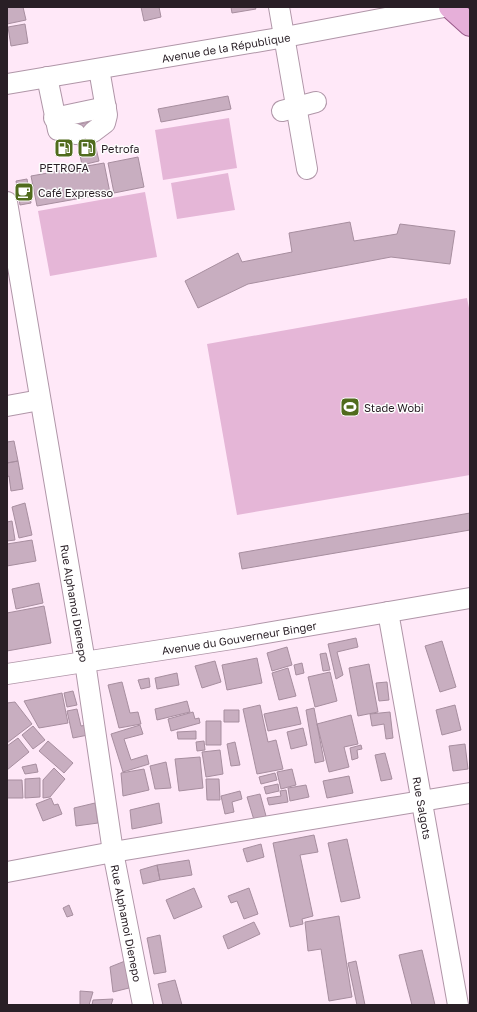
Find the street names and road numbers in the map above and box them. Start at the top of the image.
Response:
street label: Avenue de la République [161,30,291,64]
street label: Rue Alphamoi Dienepo [59,543,91,663]
street label: Avenue du Gouverneur Binger [161,618,318,656]
street label: Rue Salgots [411,776,435,840]
street label: Rue Alphamoi Dienepo [109,863,145,983]

